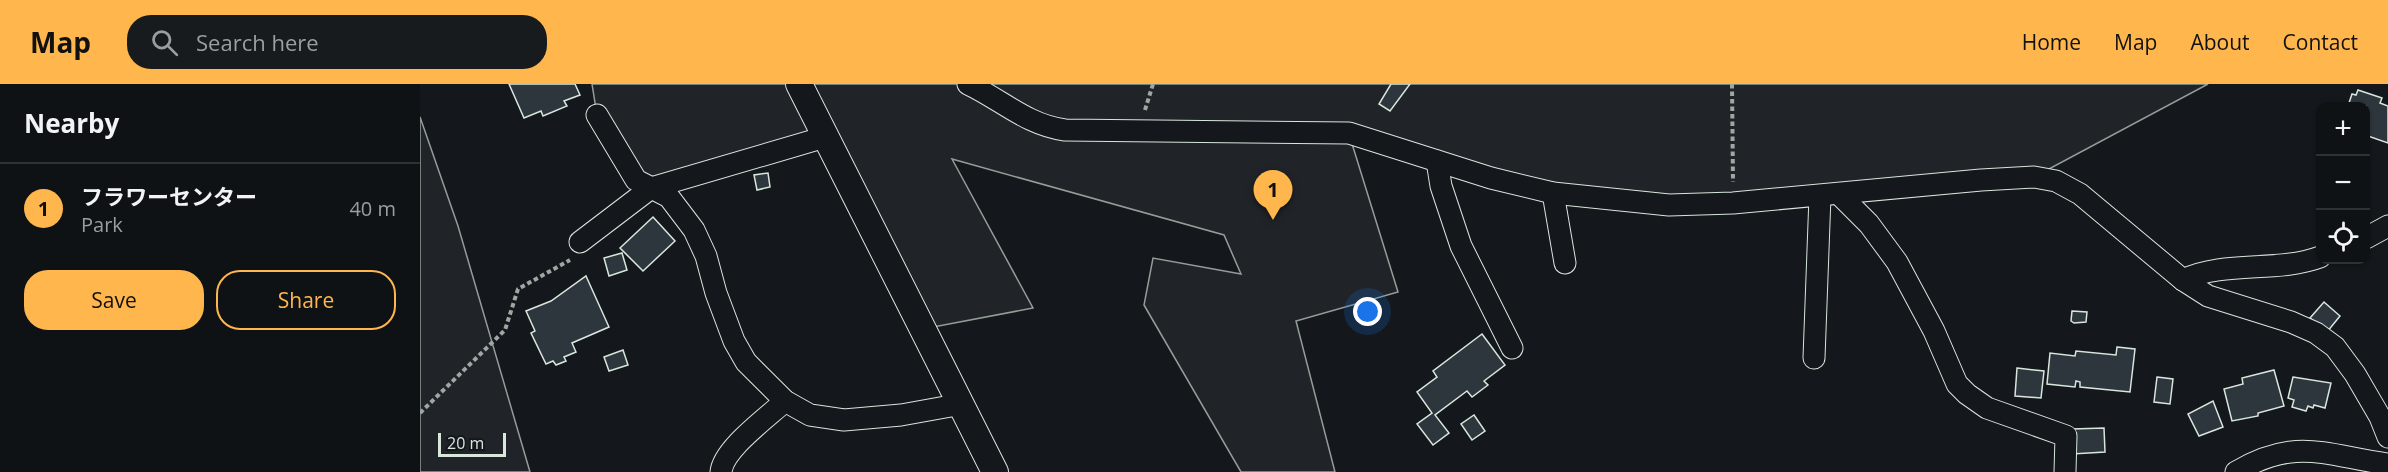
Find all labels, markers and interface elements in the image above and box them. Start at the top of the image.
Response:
search box [127,15,547,69]
text: Map [30,23,91,61]
icon: search [148,26,181,59]
text: Search here [196,27,319,57]
text: Home [2022,28,2081,56]
text: Map [2114,28,2157,56]
text: About [2190,28,2250,56]
text: Contact [2283,28,2358,56]
map controls [2316,102,2370,264]
button: + [2316,102,2370,156]
text: Nearby [24,105,119,141]
button: − [2316,156,2370,210]
pin: 1 [1254,170,1292,220]
text: フラワーセンター [81,181,257,211]
text: 1 [38,195,49,222]
text: 40 m [349,195,396,222]
button: locate [2316,210,2370,264]
text: Park [81,211,123,238]
button: Save [24,270,204,330]
button: Share [216,270,396,330]
your location [1353,297,1382,326]
scale bar [438,430,506,458]
text: 20 m [447,432,484,454]

